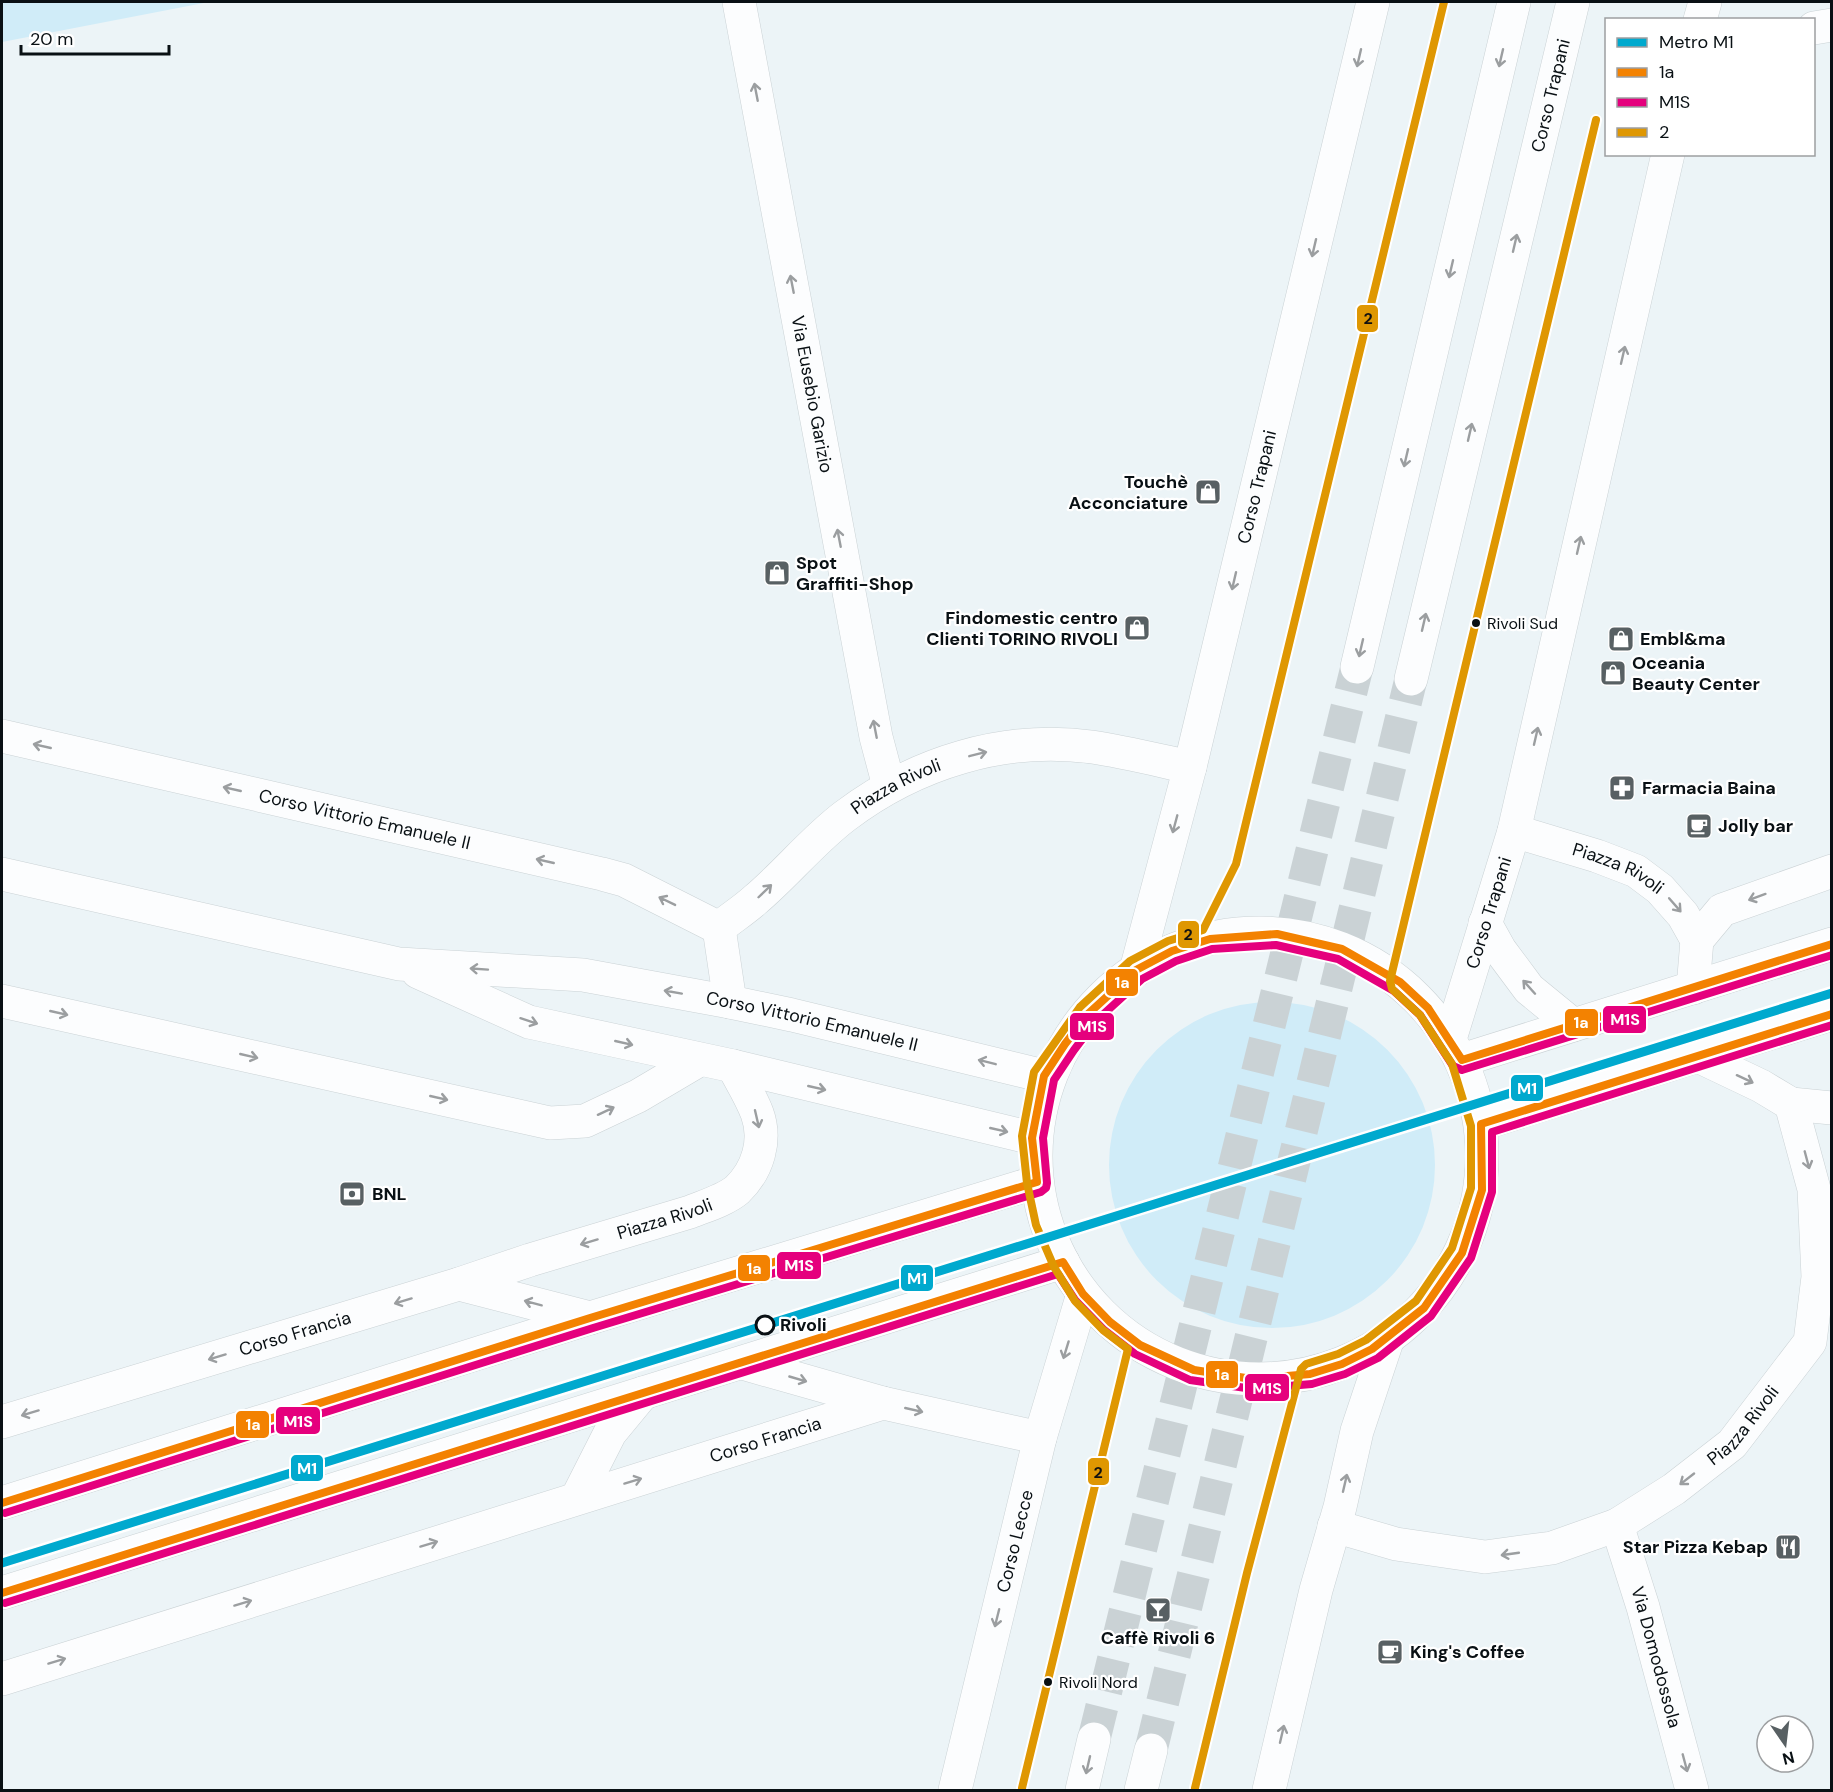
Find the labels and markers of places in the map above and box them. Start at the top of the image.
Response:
place label: Touchè Acconciature [1068,470,1188,515]
shop icon: Touchè Acconciature [1193,477,1223,507]
place label: Spot Graffiti-Shop [796,551,913,596]
shop icon: Spot Graffiti-Shop [762,558,792,588]
place label: Findomestic centro Clienti TORINO RIVOLI [926,606,1118,651]
shop icon: Findomestic centro Clienti TORINO RIVOLI [1122,613,1152,643]
place label: Rivoli Sud [1487,613,1558,634]
marker: Rivoli Sud [1470,617,1482,629]
shop icon: Embl&ma [1606,624,1636,654]
place label: Embl&ma [1640,627,1726,651]
place label: Oceania Beauty Center [1632,651,1760,696]
shop icon: Oceania Beauty Center [1598,658,1628,688]
pharmacy icon: Farmacia Baina [1607,773,1637,803]
place label: Farmacia Baina [1642,776,1776,800]
cafe icon: Jolly bar [1684,811,1714,841]
place label: Jolly bar [1718,814,1793,838]
bank icon: BNL [337,1179,367,1209]
place label: BNL [372,1182,407,1206]
place label: Rivoli [780,1313,827,1337]
marker: Rivoli [755,1315,775,1335]
restaurant icon: Star Pizza Kebap [1773,1532,1803,1562]
place label: Star Pizza Kebap [1623,1535,1768,1559]
bar icon: Caffè Rivoli 6 [1143,1595,1173,1625]
place label: Caffè Rivoli 6 [1101,1626,1215,1650]
cafe icon: King's Coffee [1375,1637,1405,1667]
place label: King's Coffee [1410,1640,1525,1664]
place label: Rivoli Nord [1059,1672,1138,1693]
marker: Rivoli Nord [1042,1676,1054,1688]

